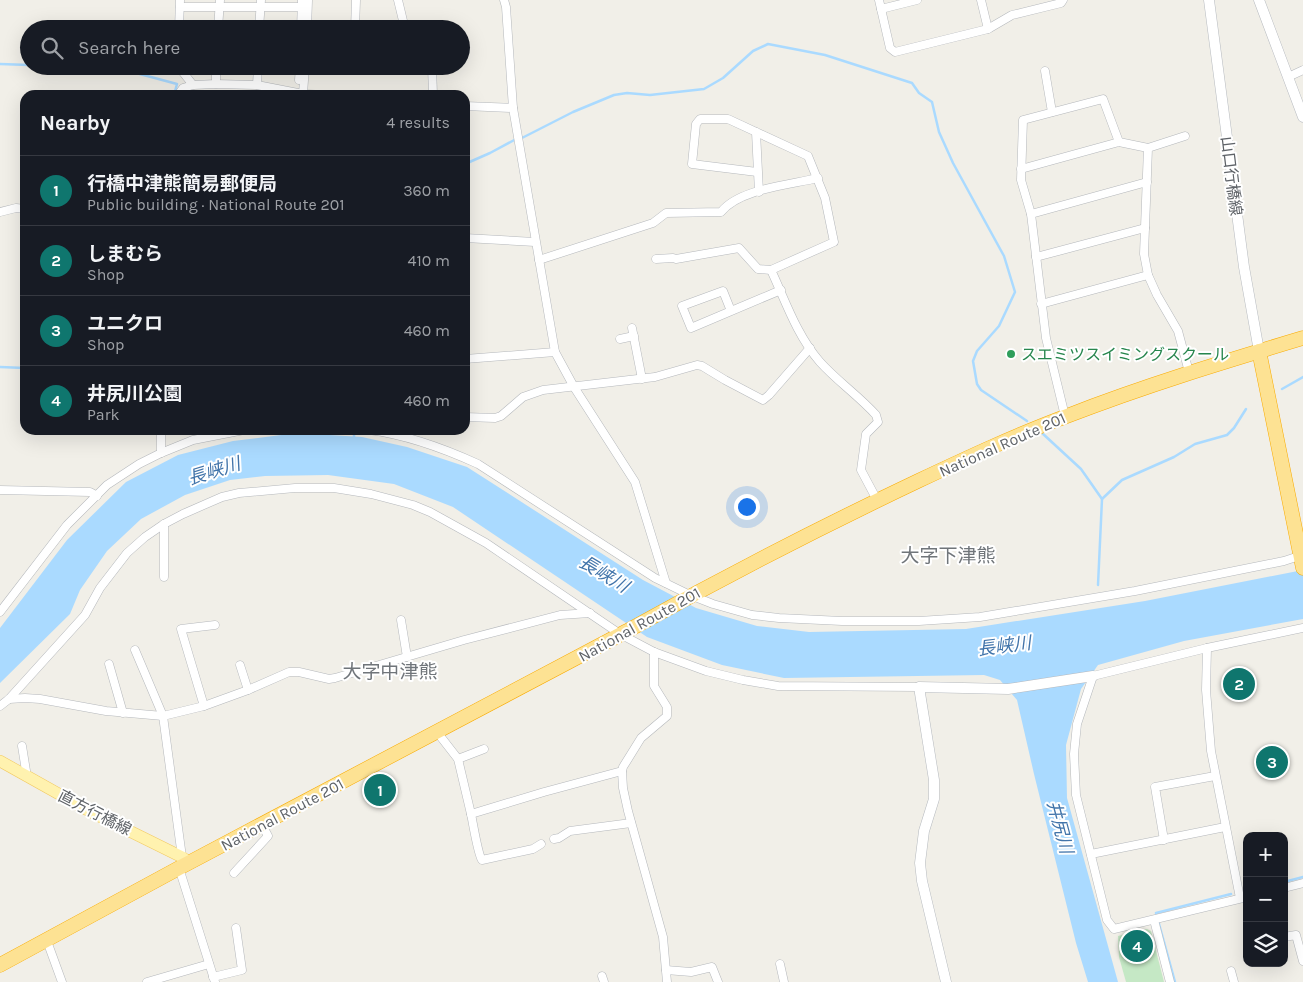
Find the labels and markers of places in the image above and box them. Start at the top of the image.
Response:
place label: スエミツスイミングスクール [1021,345,1229,364]
marker: スエミツスイミングスクール [1005,348,1017,360]
pin: 2 [1223,665,1255,703]
pin: 3 [1256,743,1288,781]
pin: 1 [364,771,396,809]
pin: 4 [1121,927,1153,965]

